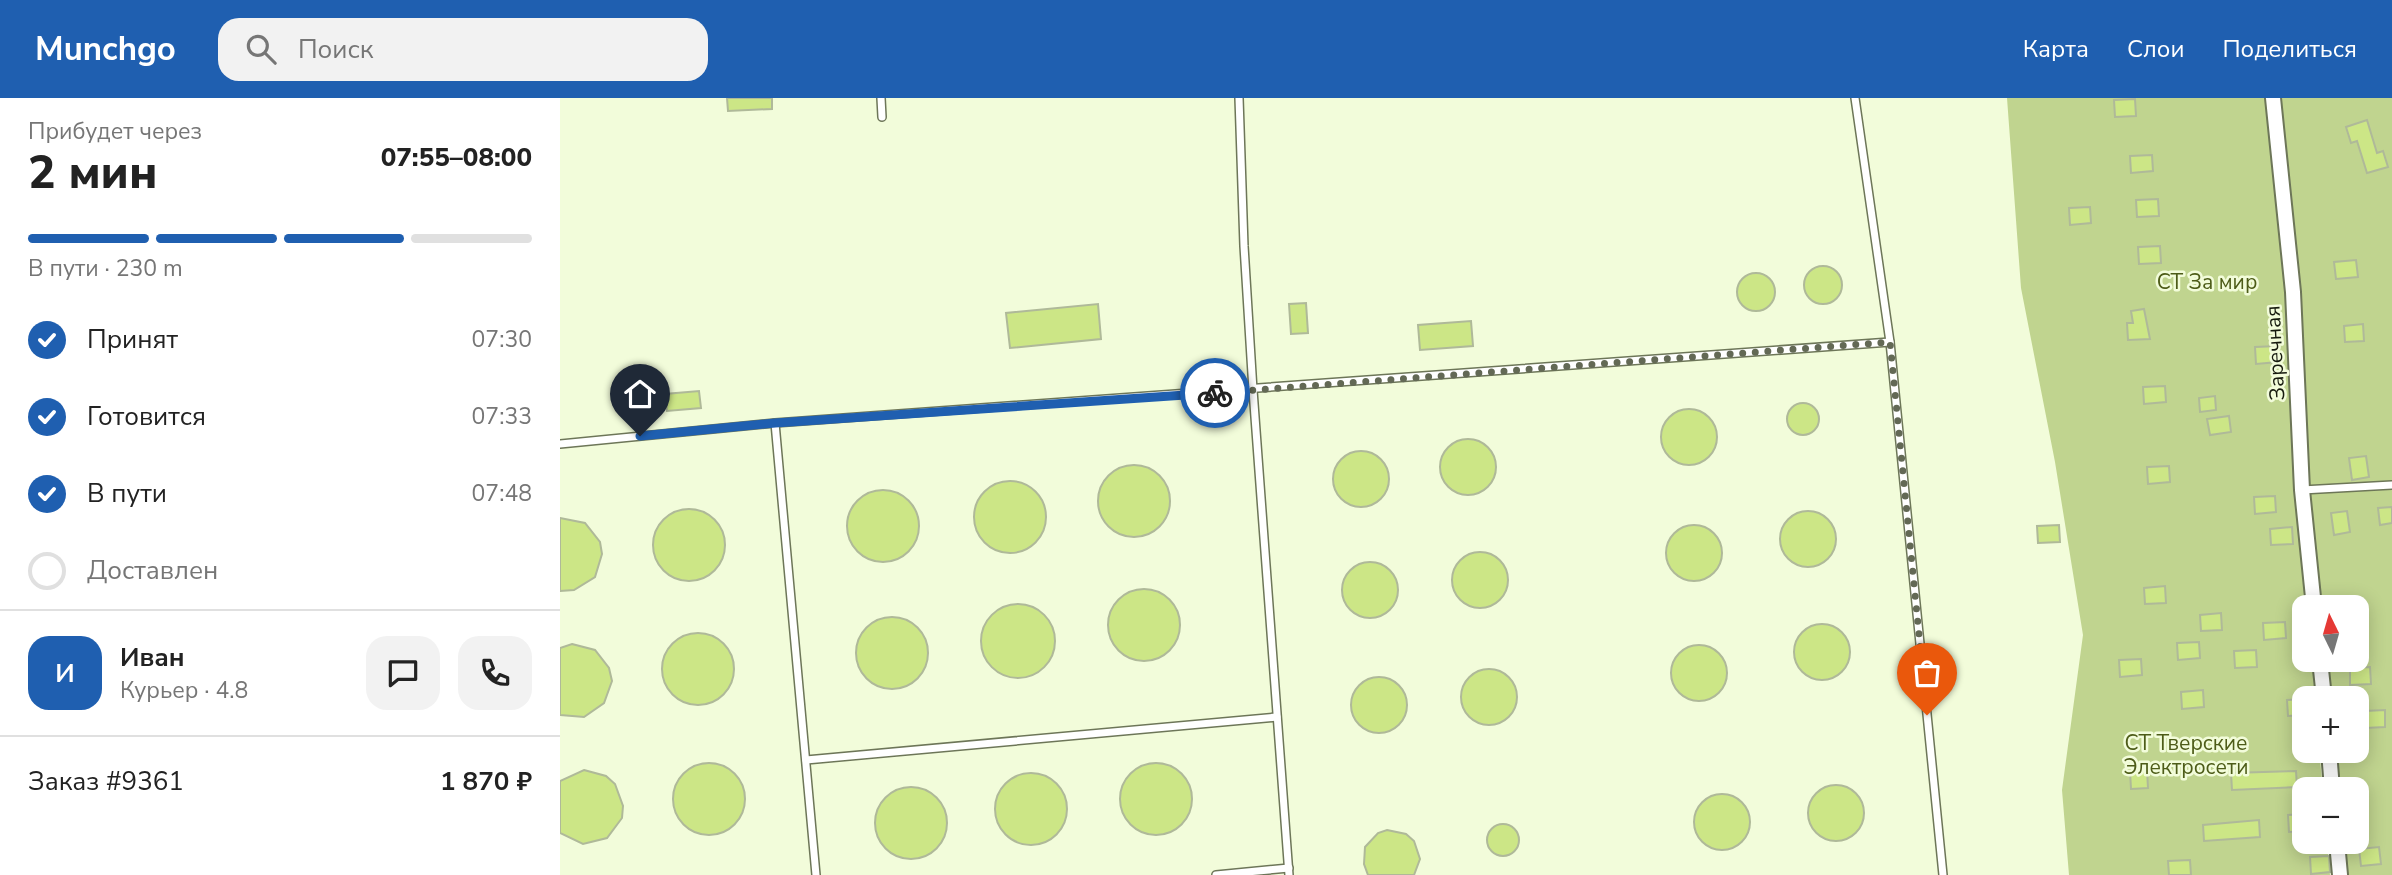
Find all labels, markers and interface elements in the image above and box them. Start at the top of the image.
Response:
search box [218,18,708,81]
text: Munchgo [35,27,176,72]
icon: search [242,30,280,68]
text: Поиск [298,32,373,67]
text: Карта [2023,33,2089,65]
text: Слои [2127,33,2184,65]
text: Поделиться [2222,33,2357,65]
text: Прибудет через [28,116,202,147]
text: 07:55–08:00 [381,140,532,175]
text: 2 мин [28,141,157,204]
text: В пути · 230 m [28,253,183,284]
park label: СТ За мир [2157,268,2257,296]
street label: Заречная [2259,305,2291,401]
icon: check [28,321,66,359]
text: Принят [87,322,178,357]
text: 07:30 [472,324,532,355]
courier [1180,358,1250,428]
pin [610,364,670,436]
icon: bike [1196,374,1234,412]
icon: home [621,375,659,413]
icon: check [28,398,66,436]
text: Готовится [87,399,206,434]
text: 07:33 [472,401,532,432]
icon: check [28,475,66,513]
text: В пути [87,476,167,511]
text: 07:48 [472,478,532,509]
text: Доставлен [87,553,218,588]
north arrow [2292,595,2370,672]
map controls [2292,595,2369,854]
button: chat [366,636,440,710]
button: phone [458,636,532,710]
text: Иван [120,640,185,675]
pin [1897,643,1957,715]
icon: bag [1908,654,1946,692]
text: И [55,656,75,691]
text: Курьер · 4.8 [120,675,248,706]
button: + [2292,686,2369,763]
park label: СТ Тверские Электросети [2124,729,2248,781]
text: Заказ #9361 [28,764,184,799]
text: 1 870 ₽ [440,764,532,799]
button: − [2292,777,2369,854]

